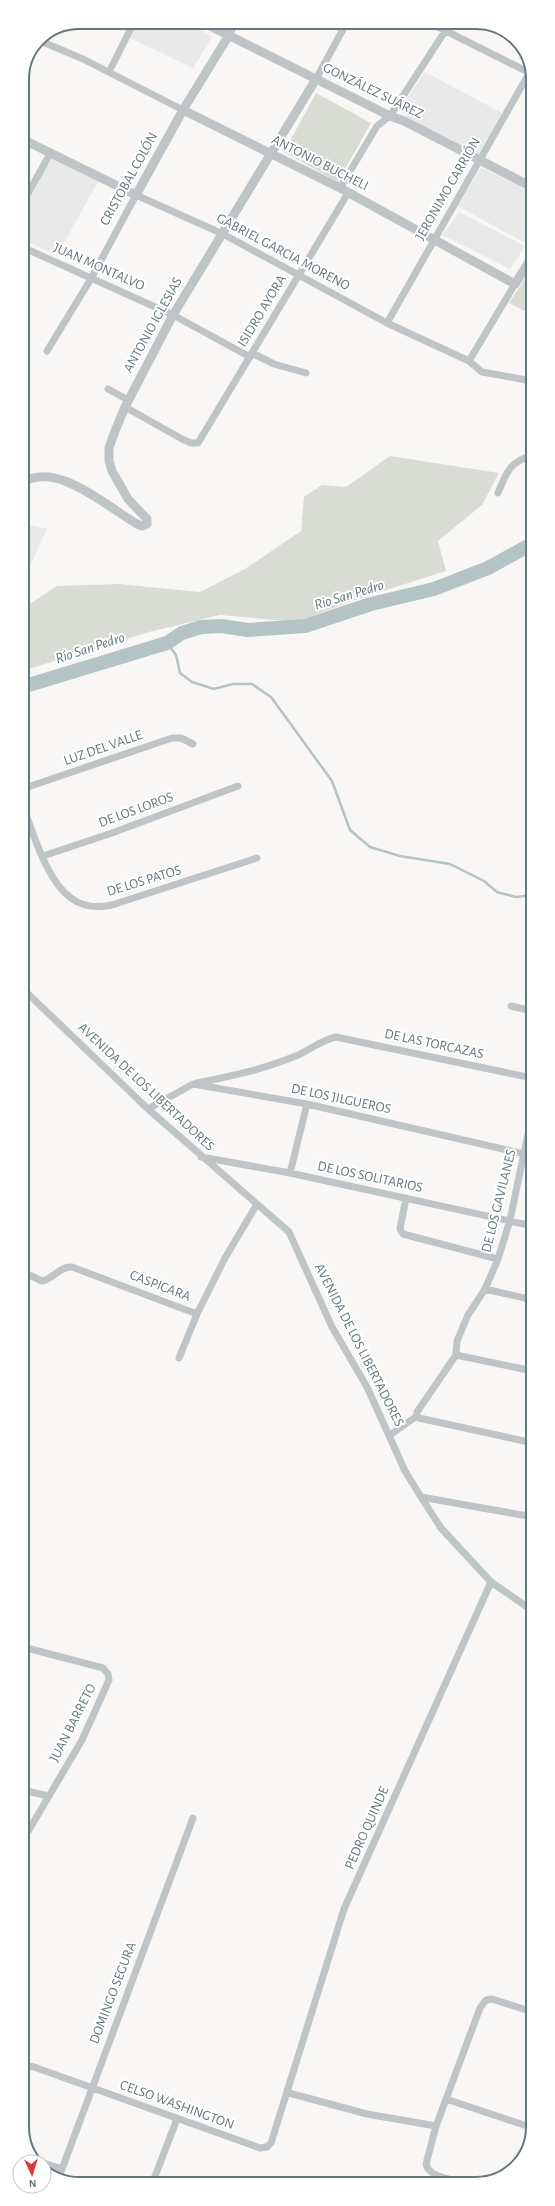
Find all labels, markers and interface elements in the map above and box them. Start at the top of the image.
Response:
street label: GONZÁLEZ SUÁREZ [321,58,427,121]
street label: CRISTOBAL COLÓN [95,129,160,228]
street label: ANTONIO BUCHELI [269,133,371,193]
street label: JERONIMO CARRIÓN [410,134,483,243]
street label: GABRIEL GARCIA MORENO [214,211,352,293]
street label: JUAN MONTALVO [51,241,147,293]
street label: ISIDRO AYORA [235,273,289,349]
street label: ANTONIO IGLESIAS [121,275,185,375]
water label: Rio San Pedro [312,577,386,613]
water label: Río San Pedro [53,630,127,666]
street label: LUZ DEL VALLE [62,728,144,768]
street label: DE LOS LOROS [97,790,175,830]
street label: DE LOS PATOS [105,863,183,899]
street label: AVENIDA DE LOS LIBERTADORES [75,1020,217,1154]
street label: DE LAS TORCAZAS [383,1027,485,1061]
street label: DE LOS JILGUEROS [290,1082,392,1116]
street label: DE LOS GAVILANES [479,1148,519,1254]
street label: DE LOS SOLITARIOS [316,1159,424,1195]
street label: AVENIDA DE LOS LIBERTADORES [312,1261,406,1429]
street label: CASPICARA [128,1268,192,1304]
street label: JUAN BARRETO [47,1681,99,1764]
street label: PEDRO QUINDE [343,1784,392,1871]
street label: DOMINGO SEGURA [87,1940,139,2046]
street label: CELSO WASHINGTON [118,2078,236,2132]
north arrow [12,2154,52,2194]
text: N [28,2178,37,2189]

